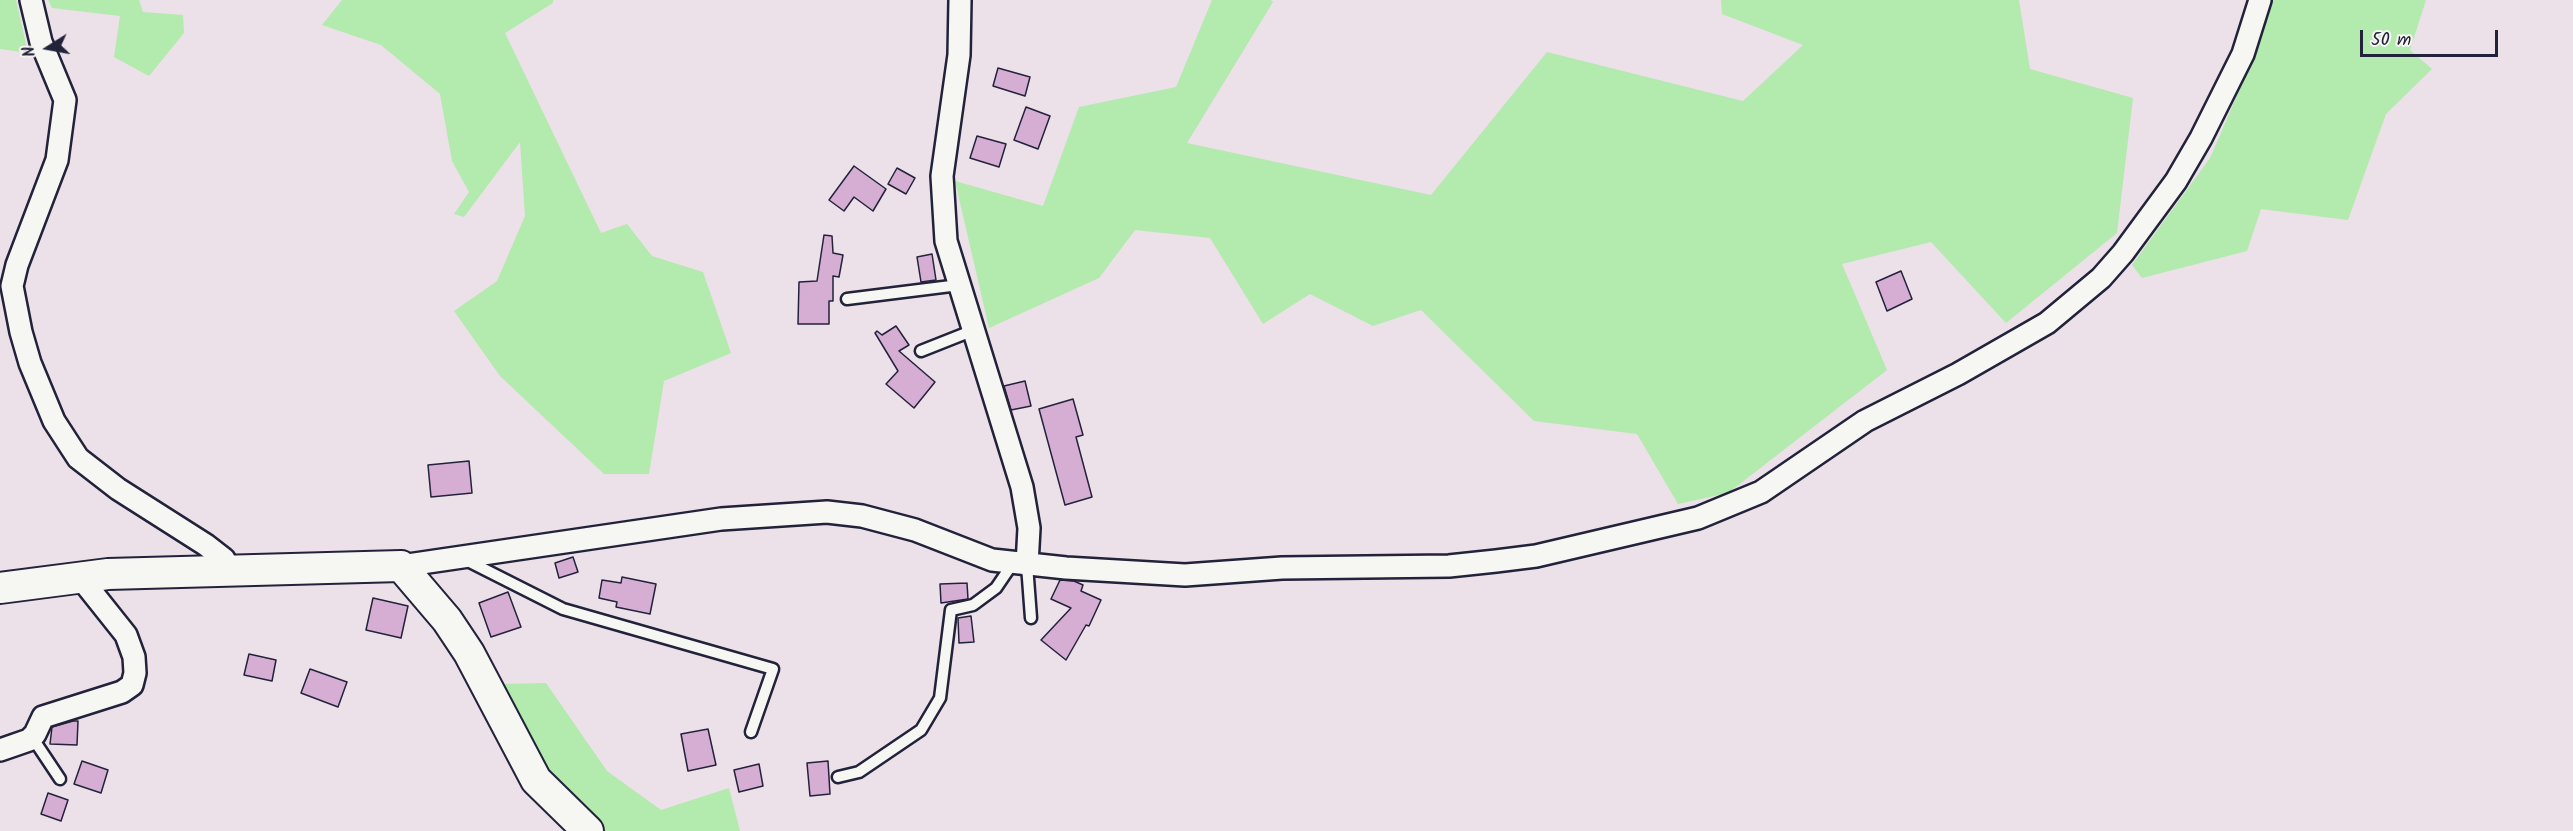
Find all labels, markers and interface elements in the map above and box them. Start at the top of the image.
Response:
north arrow [18,18,78,78]
scale bar [2363,18,2501,56]
text: 50 m [2371,26,2411,55]
text: N [17,44,43,59]

